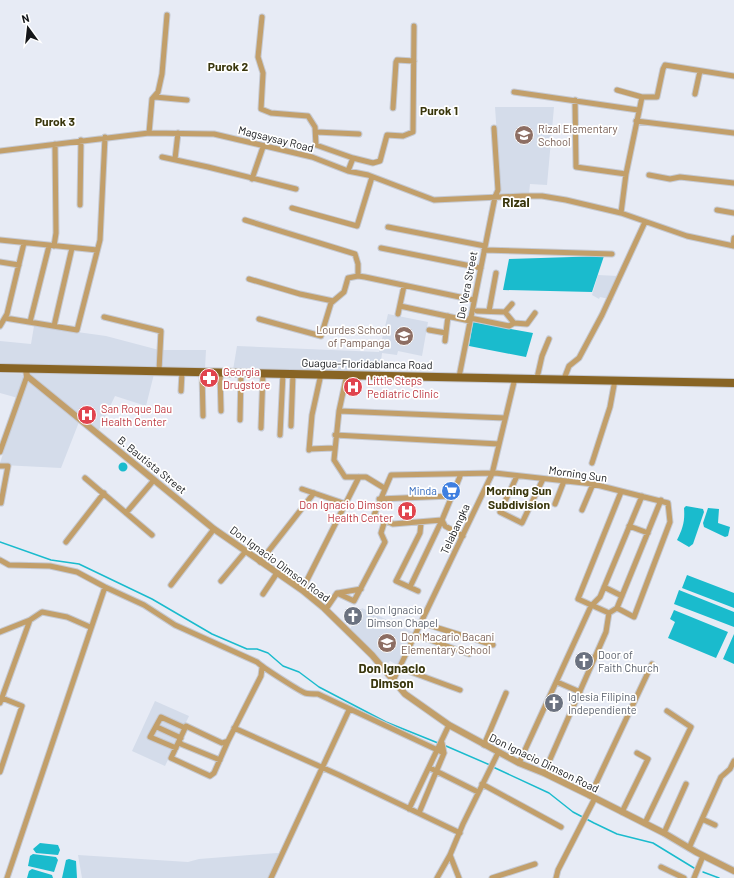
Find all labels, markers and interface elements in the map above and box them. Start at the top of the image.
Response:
north arrow [8,8,48,48]
text: N [20,11,31,25]
district label: Purok 2 [208,59,248,73]
district label: Purok 1 [420,103,458,117]
district label: Purok 3 [35,114,75,128]
place label: Rizal Elementary School [538,122,618,148]
street label: Magsaysay Road [237,123,315,154]
school or university icon: Rizal Elementary School [513,124,535,146]
district label: Rizal [502,194,530,210]
street label: De Vera Street [454,250,479,320]
place label: Lourdes School of Pampanga [316,323,390,349]
school or university icon: Lourdes School of Pampanga [393,325,415,347]
street label: Guagua-Floridablanca Road [301,356,433,371]
place label: Georgia Drugstore [223,365,271,391]
pharmacy icon: Georgia Drugstore [198,367,220,389]
place label: Little Steps Pediatric Clinic [367,374,439,400]
hospital icon: Little Steps Pediatric Clinic [342,376,364,398]
place label: San Roque Dau Health Center [101,402,172,428]
hospital icon: San Roque Dau Health Center [76,404,98,426]
street label: B. Bautista Street [115,433,189,496]
street label: Morning Sun [548,463,608,484]
supermarket icon: Minda [440,480,462,502]
district label: Morning Sun Subdivision [486,483,552,511]
place label: Minda [409,484,437,497]
place label: Don Ignacio Dimson Health Center [299,498,393,524]
hospital icon: Don Ignacio Dimson Health Center [396,500,418,522]
street label: Telabangka [437,502,472,556]
street label: Don Ignacio Dimson Road [228,523,333,604]
place label: Don Ignacio Dimson Chapel [367,603,438,629]
church icon: Don Ignacio Dimson Chapel [342,605,364,627]
place label: Don Macario Bacani Elementary School [401,630,494,656]
school or university icon: Don Macario Bacani Elementary School [376,632,398,654]
place label: Door of Faith Church [598,648,659,674]
church icon: Door of Faith Church [573,650,595,672]
district label: Don Ignacio Dimson [358,660,426,691]
place label: Iglesia Filipina Independiente [568,690,637,716]
church icon: Iglesia Filipina Independiente [543,692,565,714]
street label: Don Ignacio Dimson Road [487,730,601,795]

